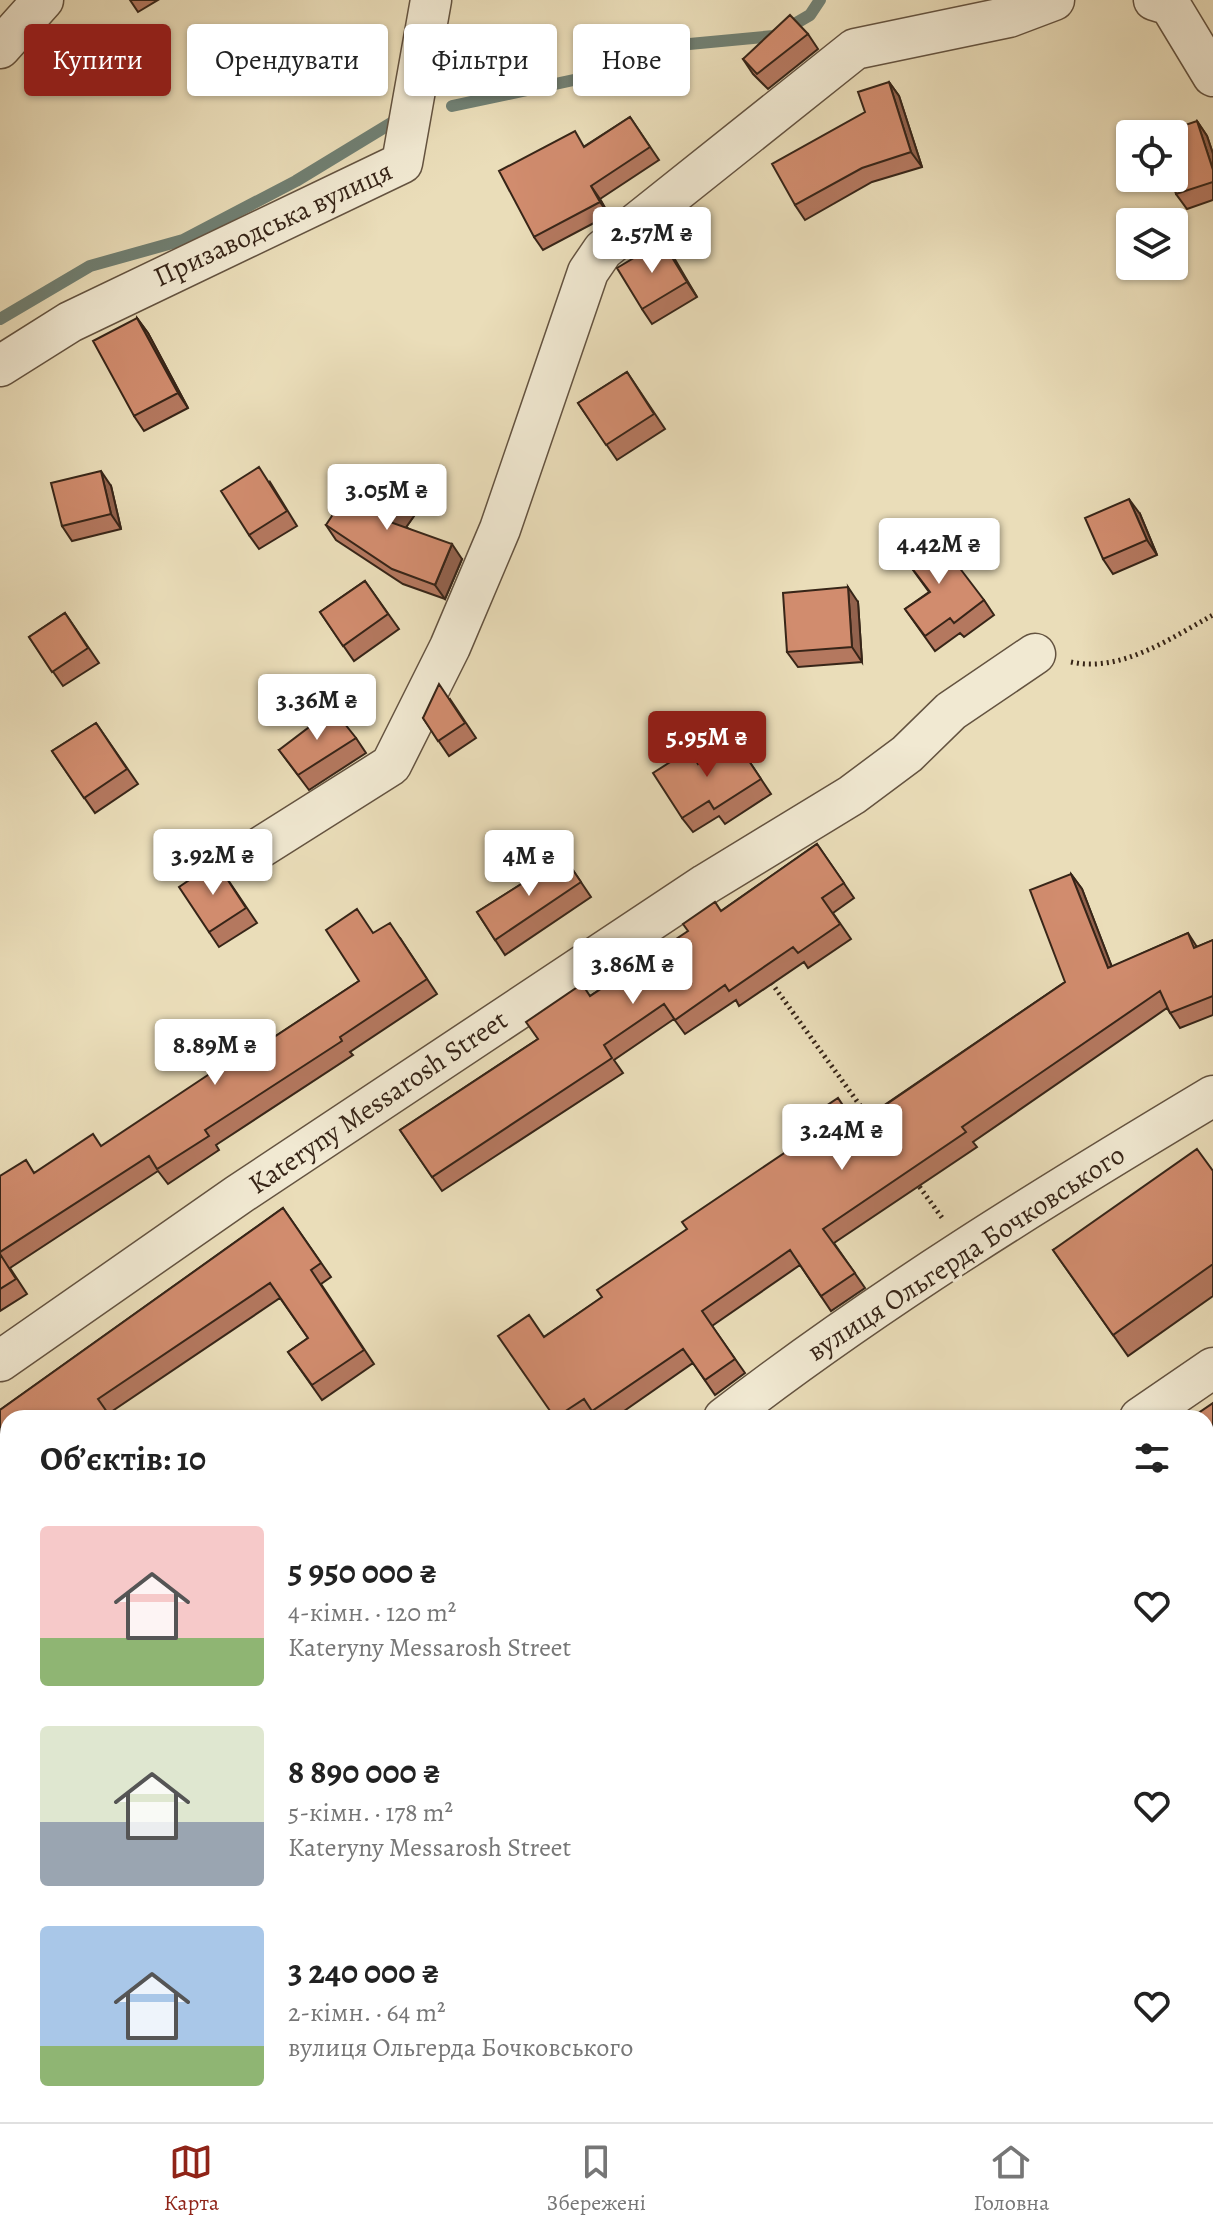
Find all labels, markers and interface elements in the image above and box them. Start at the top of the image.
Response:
chip: Купити [24,24,171,96]
chip: Орендувати [187,24,388,96]
chip: Фільтри [404,24,557,96]
chip: Нове [573,24,690,96]
map controls [1116,120,1188,280]
button: locate [1116,120,1188,192]
street label: Призаводська вулиця [147,152,399,296]
pin: 2.57M ₴ [578,207,726,275]
button: layers [1116,208,1188,280]
text: 2.57M ₴ [611,215,693,250]
pin: 3.05M ₴ [313,464,461,532]
text: 3.05M ₴ [346,472,428,507]
pin: 4.42M ₴ [865,518,1013,586]
text: 4.42M ₴ [897,526,981,561]
pin: 3.36M ₴ [243,674,391,742]
text: 3.36M ₴ [276,682,358,717]
pin: 5.95M ₴ [633,711,781,779]
text: 5.95M ₴ [666,719,748,754]
pin: 3.92M ₴ [139,829,287,897]
pin: 4M ₴ [482,830,576,898]
text: 3.92M ₴ [171,837,255,872]
text: 4M ₴ [503,838,555,873]
pin: 3.86M ₴ [559,938,707,1006]
text: 3.86M ₴ [591,946,675,981]
street label: Kateryny Messarosh Street [241,1001,515,1203]
pin: 8.89M ₴ [141,1019,289,1087]
text: 8.89M ₴ [173,1027,257,1062]
pin: 3.24M ₴ [768,1104,916,1172]
text: 3.24M ₴ [800,1112,884,1147]
street label: вулиця Ольгерда Бочковського [800,1136,1132,1370]
text: Об’єктів: 10 [40,1435,206,1482]
icon: filters [1130,1436,1174,1480]
text: 5 950 000 ₴ [288,1548,437,1595]
icon: home [104,1558,200,1654]
icon: heart [1130,1584,1174,1628]
text: 4-кімн. · 120 m² [288,1595,456,1630]
text: Kateryny Messarosh Street [288,1630,571,1665]
text: 8 890 000 ₴ [288,1748,441,1795]
icon: home [104,1758,200,1854]
icon: heart [1130,1784,1174,1828]
text: 5-кімн. · 178 m² [288,1795,453,1830]
text: Kateryny Messarosh Street [288,1830,571,1865]
text: 3 240 000 ₴ [288,1948,439,1995]
icon: home [104,1958,200,2054]
icon: heart [1130,1984,1174,2028]
text: 2-кімн. · 64 m² [288,1995,446,2030]
text: вулиця Ольгерда Бочковського [288,2030,633,2065]
tab: Карта [164,2140,219,2218]
tab: Збережені [547,2140,646,2218]
tab: Головна [973,2140,1049,2218]

